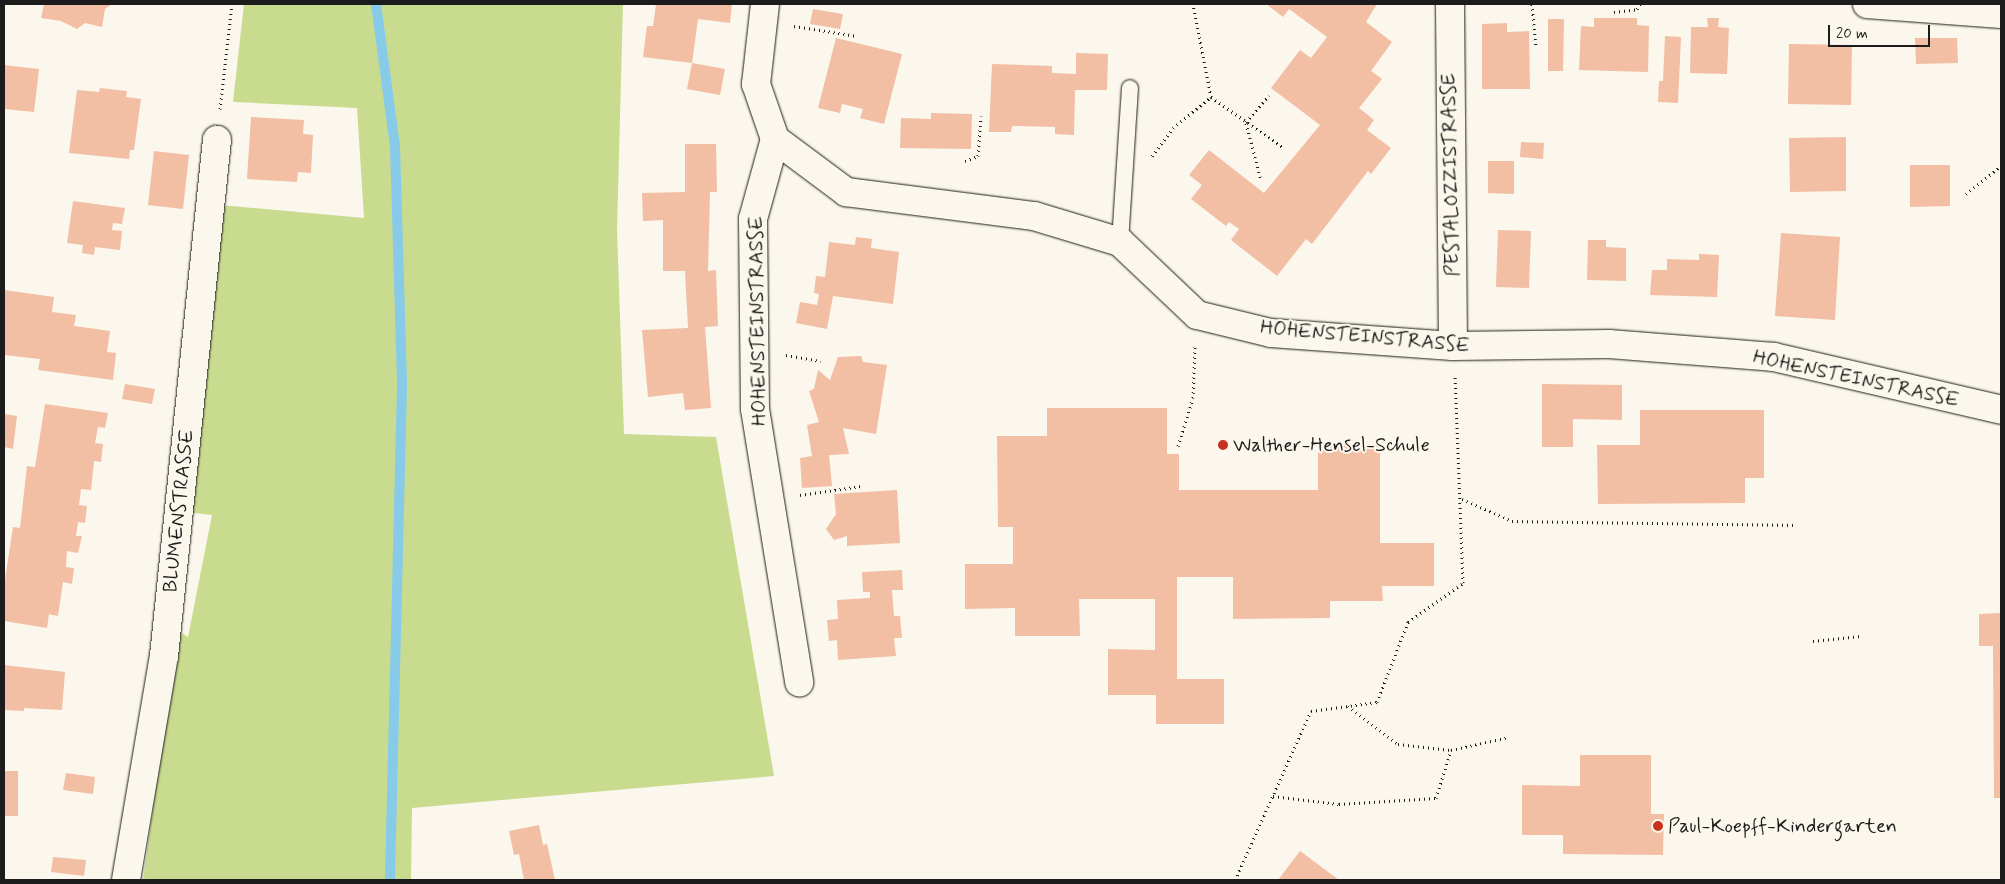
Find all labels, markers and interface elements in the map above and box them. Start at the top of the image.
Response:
scale bar [1830,15,1932,47]
text: 20 m [1836,24,1868,44]
street label: PESTALOZZISTRASSE [1437,73,1465,277]
street label: HOHENSTEINSTRASSE [744,216,772,426]
street label: HOHENSTEINSTRASSE [1259,316,1471,358]
street label: HOHENSTEINSTRASSE [1751,345,1961,413]
street label: BLUMENSTRASSE [159,428,199,594]
place label: Walther-Hensel-Schule [1233,433,1430,457]
marker: Walther-Hensel-Schule [1217,439,1229,451]
place label: Paul-Koepff-Kindergarten [1668,814,1897,838]
marker: Paul-Koepff-Kindergarten [1652,820,1664,832]

